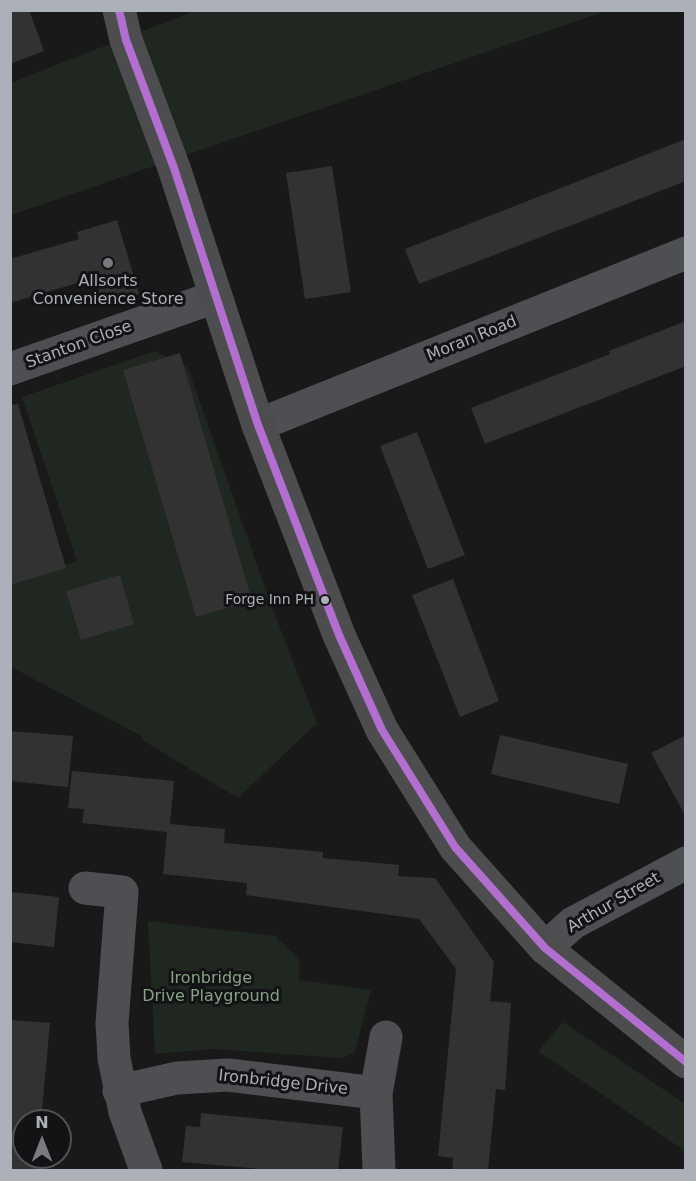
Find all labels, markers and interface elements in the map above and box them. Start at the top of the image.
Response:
marker: Allsorts Convenience Store [101,256,115,270]
place label: Allsorts Convenience Store [33,272,184,310]
street label: Moran Road [424,312,520,366]
street label: Stanton Close [23,317,135,373]
place label: Forge Inn PH [225,592,314,608]
marker: Forge Inn PH [319,594,331,606]
street label: Arthur Street [564,869,664,937]
park label: Ironbridge Drive Playground [142,969,280,1007]
street label: Ironbridge Drive [217,1067,349,1099]
north arrow [12,1109,72,1169]
text: N [35,1113,49,1132]

